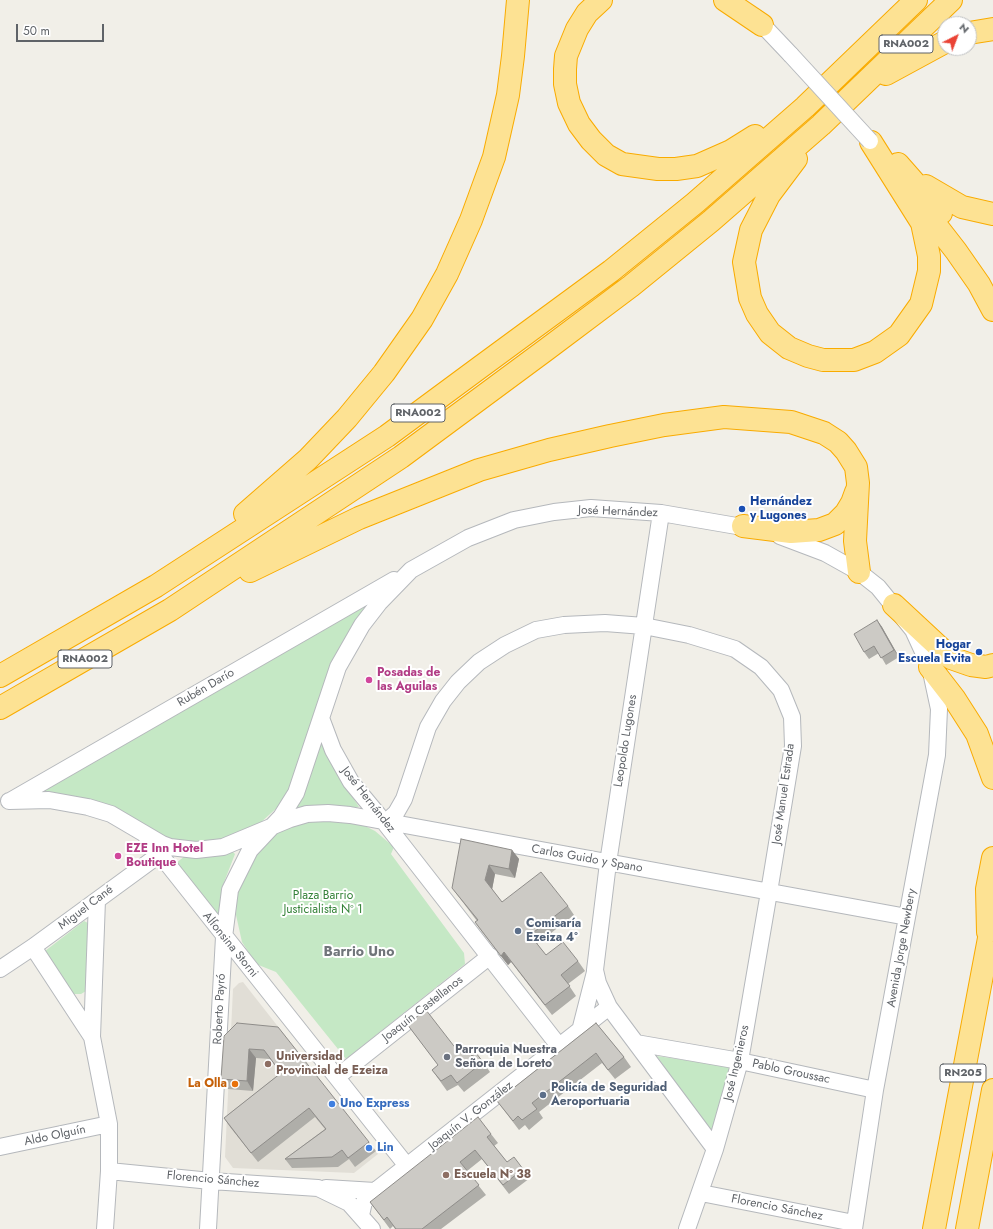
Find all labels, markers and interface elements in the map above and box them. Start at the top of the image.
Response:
scale bar [18,16,106,42]
north arrow [937,16,977,56]
text: N [956,19,973,37]
text: 50 m [23,22,50,40]
road number: RNA002 [879,35,933,53]
road number: RNA002 [391,404,445,422]
place label: Hernández y Lugones [750,495,812,523]
street label: José Hernández [578,503,658,521]
marker: Hernández y Lugones [737,504,747,514]
place label: Hogar Escuela Evita [898,638,971,666]
marker: Hogar Escuela Evita [974,647,984,657]
road number: RNA002 [58,650,112,668]
street label: Rubén Darío [175,666,237,710]
place label: Posadas de las Aguilas [377,666,440,694]
marker: Posadas de las Aguilas [364,675,374,685]
street label: Leopoldo Lugones [612,694,640,788]
street label: José Manuel Estrada [770,743,798,845]
street label: José Hernández [338,764,398,836]
place label: EZE Inn Hotel Boutique [126,842,203,870]
street label: Carlos Guido y Spano [530,842,644,876]
marker: EZE Inn Hotel Boutique [113,851,123,861]
street label: Miguel Cané [56,883,116,933]
street label: Avenida Jorge Newbery [884,887,920,1009]
park label: Plaza Barrio Justicialista Nº 1 [283,889,363,917]
street label: Alfonsina Storni [199,909,261,981]
place label: Comisaría Ezeiza 4° [526,917,581,945]
marker: Comisaría Ezeiza 4° [513,926,523,936]
district label: Barrio Uno [324,945,394,961]
street label: Roberto Payró [211,973,229,1045]
street label: Joaquín Castellanos [380,973,466,1045]
street label: José Ingenieros [721,1024,753,1102]
place label: Parroquia Nuestra Señora de Loreto [455,1043,557,1071]
place label: Universidad Provincial de Ezeiza [276,1050,388,1078]
marker: Parroquia Nuestra Señora de Loreto [442,1052,452,1062]
street label: Pablo Groussac [751,1057,831,1087]
marker: Universidad Provincial de Ezeiza [263,1059,273,1069]
road number: RN205 [940,1064,986,1082]
place label: La Olla [188,1077,227,1091]
marker: La Olla [230,1079,240,1089]
street label: Joaquín V. González [426,1079,516,1153]
place label: Policía de Seguridad Aeroportuaria [551,1081,667,1109]
marker: Policía de Seguridad Aeroportuaria [538,1090,548,1100]
place label: Uno Express [340,1097,410,1111]
marker: Uno Express [327,1099,337,1109]
street label: Aldo Olguín [23,1122,87,1150]
place label: Lin [377,1141,394,1155]
marker: Lin [364,1143,374,1153]
place label: Escuela Nº 38 [454,1168,531,1182]
street label: Florencio Sánchez [166,1169,260,1191]
marker: Escuela Nº 38 [441,1170,451,1180]
street label: Florencio Sánchez [730,1192,824,1224]

